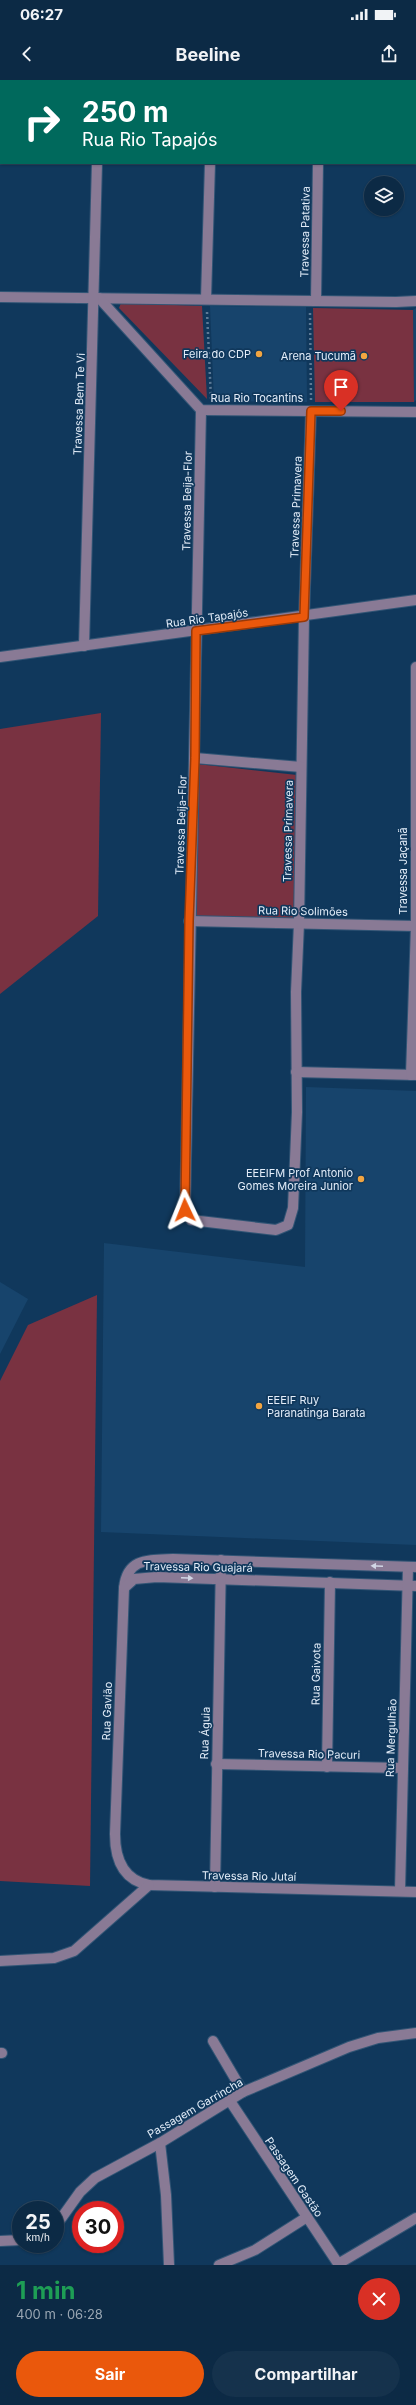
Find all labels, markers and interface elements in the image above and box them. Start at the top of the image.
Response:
text: 06:27 [20,5,63,24]
icon: back [16,43,38,65]
icon: share [378,43,400,65]
text: Beeline [175,44,241,65]
text: 250 m [82,95,169,129]
icon: right [16,96,68,148]
text: Rua Rio Tapajós [82,129,218,150]
map controls [364,176,404,216]
button: layers [364,176,404,216]
street label: Travessa Patativa [297,186,313,278]
place label: Feira do CDP [183,347,251,361]
marker: Feira do CDP [254,349,264,359]
place label: Arena Tucumã [281,349,356,363]
marker: Arena Tucumã [359,351,369,361]
street label: Travessa Bem Te Vi [70,353,88,455]
pin [324,370,358,411]
icon: arrive [330,376,352,398]
street label: Rua Rio Tocantins [211,391,304,405]
street label: Travessa Beija-Flor [179,451,195,551]
street label: Travessa Primavera [287,456,305,558]
street label: Rua Rio Tapajós [165,605,249,631]
street label: Travessa Beija-Flor [172,775,190,875]
street label: Travessa Primavera [280,780,296,882]
street label: Travessa Jaçanã [396,827,410,915]
street label: Rua Rio Solimões [258,903,348,919]
place label: EEEIFM Prof Antonio Gomes Moreira Junior [238,1166,353,1193]
marker: EEEIFM Prof Antonio Gomes Moreira Junior [356,1174,366,1184]
position arrow [164,1189,206,1231]
place label: EEEIF Ruy Paranatinga Barata [267,1393,366,1420]
marker: EEEIF Ruy Paranatinga Barata [254,1401,264,1411]
street label: Travessa Rio Guajará [143,1559,253,1575]
one-way arrow [371,1562,383,1569]
one-way arrow [181,1575,194,1581]
street label: Rua Gaivota [308,1643,324,1705]
street label: Rua Gavião [99,1681,115,1741]
street label: Rua Mergulhão [383,1698,399,1777]
street label: Rua Águia [197,1706,213,1760]
street label: Travessa Rio Pacuri [258,1746,360,1762]
street label: Travessa Rio Jutaí [202,1868,297,1884]
street label: Passagem Garrincha [145,2075,245,2141]
street label: Passagem Gastão [262,2134,326,2220]
speed limit sign: 30 [72,2201,124,2253]
text: 25 [25,2210,51,2234]
text: km/h [26,2231,50,2243]
text: 1 min [16,2276,75,2305]
button: close [358,2278,400,2320]
text: 400 m · 06:28 [16,2306,103,2322]
button: Sair [16,2351,204,2397]
button: Compartilhar [212,2351,400,2397]

